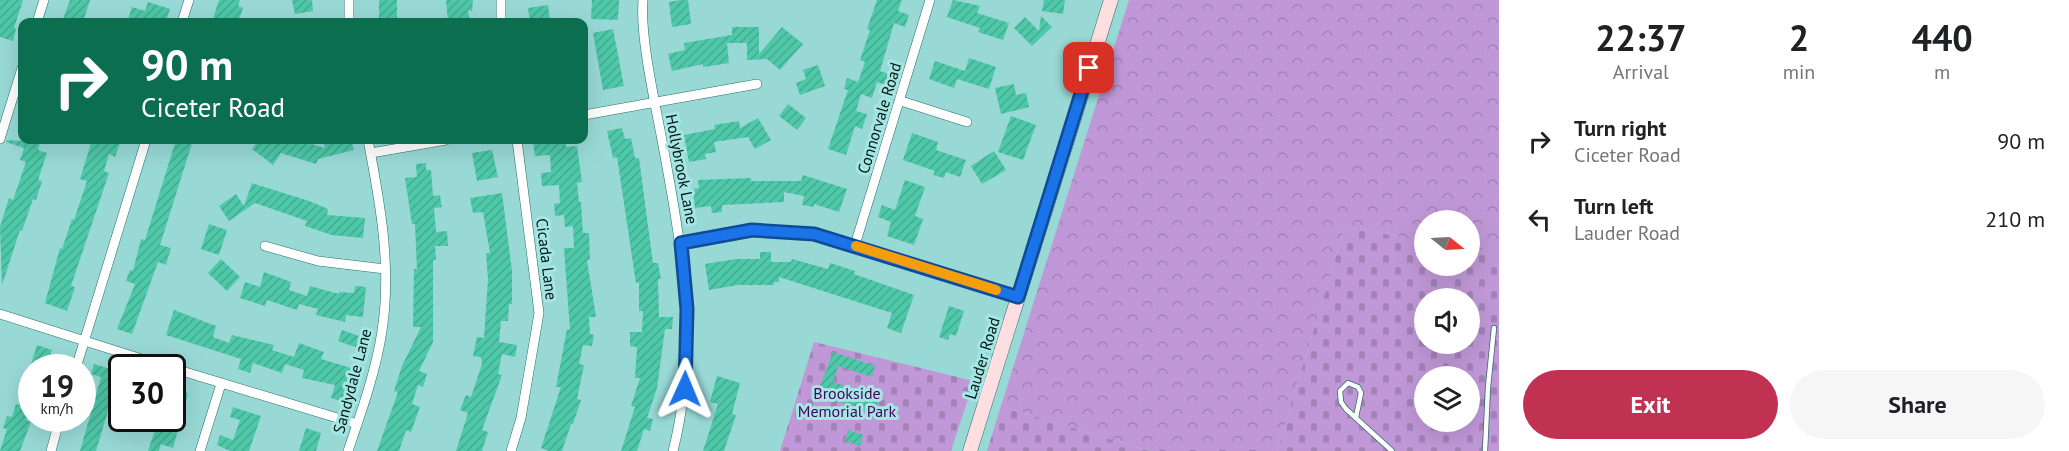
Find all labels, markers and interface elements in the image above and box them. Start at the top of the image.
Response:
text: 22:37 [1595,14,1687,61]
text: 2 [1789,14,1809,61]
text: 440 [1912,14,1973,61]
text: 90 m [141,37,233,92]
icon: right [42,42,120,120]
pin [1063,42,1114,93]
icon: arrive [1072,51,1105,84]
text: Arrival [1613,59,1669,85]
text: min [1783,59,1815,85]
text: m [1934,59,1950,85]
street label: Connorvale Road [853,60,905,176]
text: Ciceter Road [141,90,285,124]
street label: Hollybrook Lane [662,112,702,226]
text: Turn right [1574,114,1666,142]
icon: right [1523,125,1556,158]
text: 90 m [1997,127,2045,155]
text: Ciceter Road [1574,142,1681,168]
text: Turn left [1574,192,1654,220]
icon: left [1523,203,1556,236]
text: 210 m [1985,205,2045,233]
north arrow [1414,210,1480,276]
map controls [1414,210,1480,432]
street label: Cicada Lane [532,217,562,301]
text: Lauder Road [1574,220,1680,246]
button: sound [1414,288,1480,354]
street label: Lauder Road [960,315,1004,401]
street label: Sandydale Lane [328,326,376,436]
speed limit sign: 30 [108,354,186,432]
position arrow [653,357,717,421]
text: 19 [40,366,74,405]
button: layers [1414,366,1480,432]
button: Exit [1523,370,1778,439]
button: Share [1790,370,2045,439]
park label: Brookside Memorial Park [798,383,897,421]
text: km/h [41,399,73,418]

